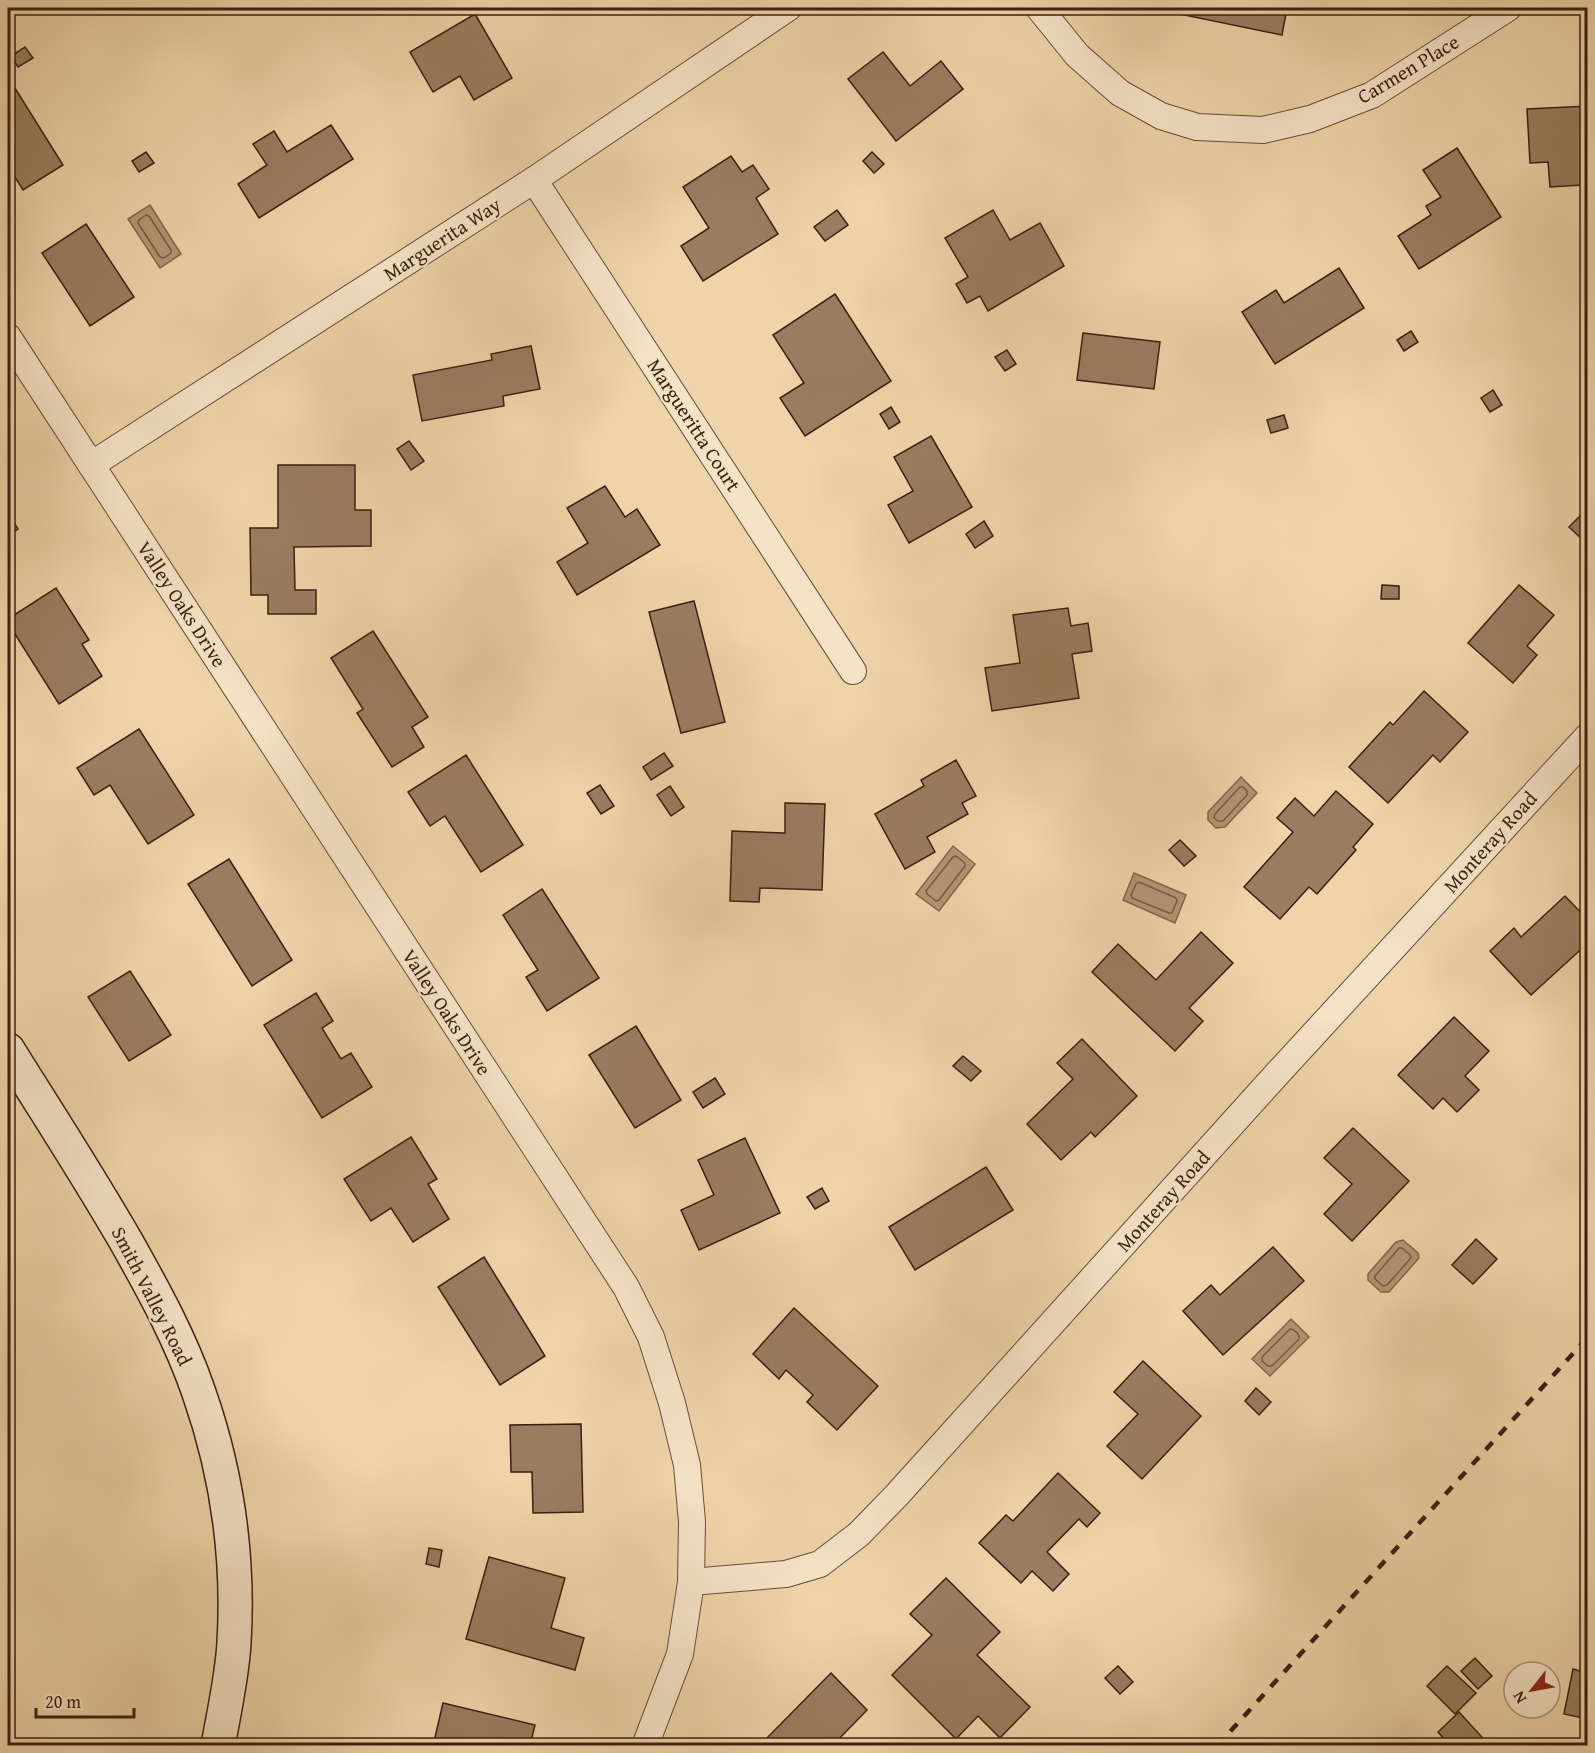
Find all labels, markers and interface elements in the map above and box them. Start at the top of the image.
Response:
street label: Carmen Place [1351,27,1464,110]
street label: Marguerita Way [377,190,506,287]
street label: Margueritta Court [641,353,748,497]
street label: Valley Oaks Drive [131,535,234,673]
street label: Monteray Road [1436,784,1543,899]
street label: Valley Oaks Drive [396,943,499,1081]
street label: Monteray Road [1109,1143,1216,1258]
street label: Smith Valley Road [105,1221,200,1371]
north arrow [1502,1660,1562,1720]
scale bar [36,1681,134,1719]
text: N [1506,1687,1532,1708]
text: 20 m [45,1688,81,1715]

